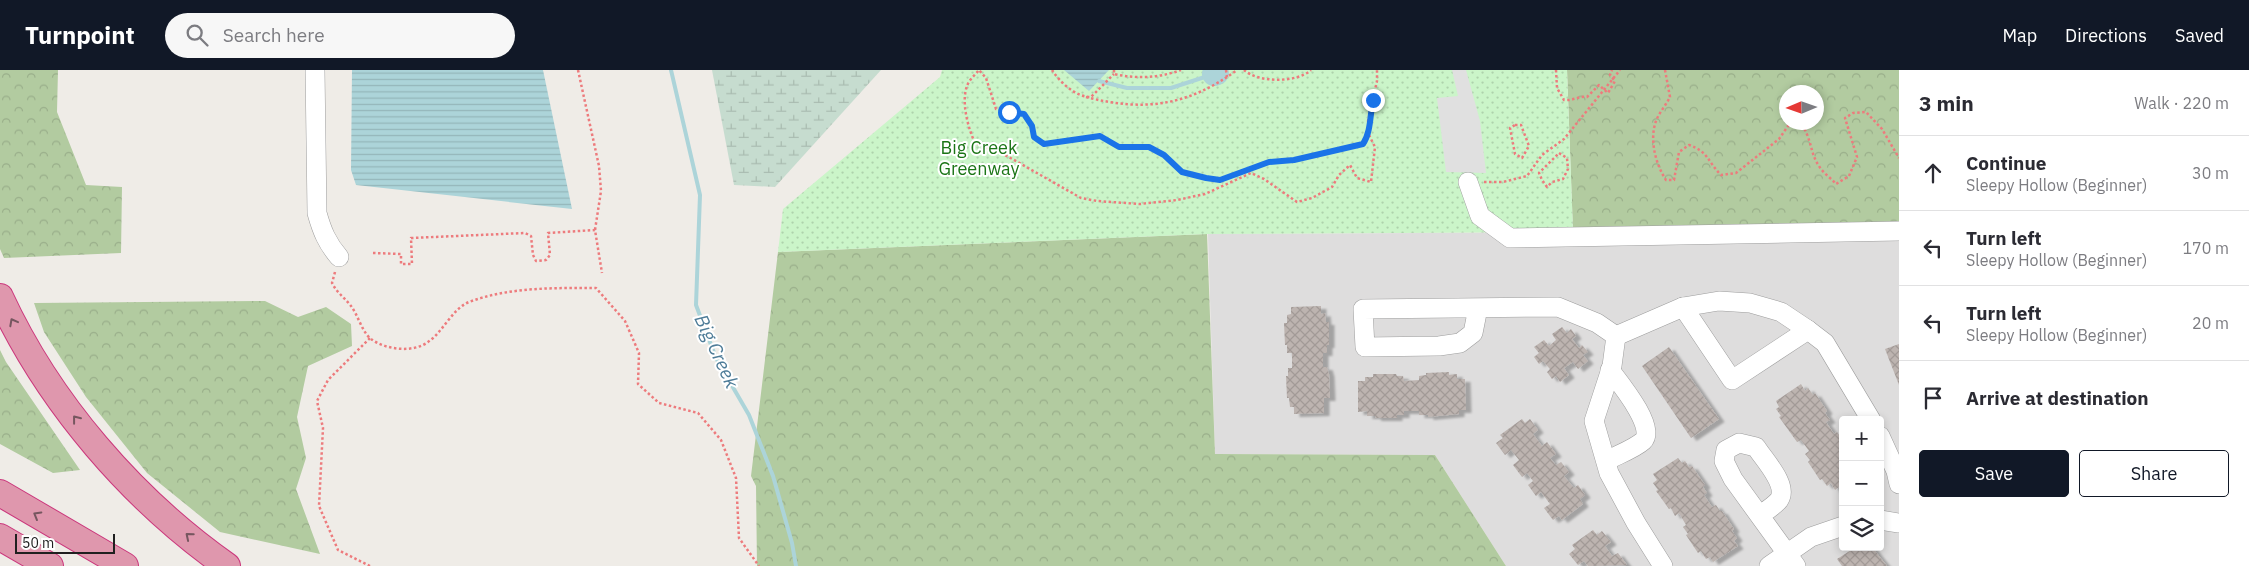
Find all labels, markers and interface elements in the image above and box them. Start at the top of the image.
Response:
search box [165,13,515,58]
text: Turnpoint [25,19,135,51]
icon: search [183,21,211,49]
text: Search here [223,23,325,47]
text: Map [2002,24,2037,47]
text: Directions [2065,24,2147,47]
text: Saved [2175,24,2224,47]
north arrow [1779,85,1824,130]
route end [1362,89,1385,112]
text: 3 min [1919,89,1974,117]
text: Walk · 220 m [2134,93,2229,113]
route start [998,101,1021,124]
park label: Big Creek Greenway [938,136,1020,180]
text: Continue [1966,151,2046,175]
icon: ahead [1919,159,1947,187]
text: 30 m [2192,163,2229,183]
text: Sleepy Hollow (Beginner) [1966,175,2147,195]
text: Turn left [1966,226,2042,250]
icon: left [1919,234,1947,262]
text: 170 m [2182,238,2229,258]
text: Sleepy Hollow (Beginner) [1966,250,2147,270]
text: Turn left [1966,301,2042,325]
icon: left [1919,309,1947,337]
water label: Big Creek [690,310,745,393]
text: 20 m [2192,313,2229,333]
one-way arrow [9,319,19,328]
text: Sleepy Hollow (Beginner) [1966,325,2147,345]
icon: arrive [1919,384,1947,412]
text: Arrive at destination [1966,386,2149,410]
one-way arrow [73,416,82,425]
map controls [1839,416,1884,551]
button: + [1839,416,1884,461]
button: Save [1919,450,2069,497]
button: Share [2079,450,2229,497]
button: − [1839,461,1884,506]
button: layers [1839,506,1884,551]
one-way arrow [34,512,43,522]
scale bar [15,531,115,554]
one-way arrow [185,533,194,542]
text: 50 m [22,534,54,552]

